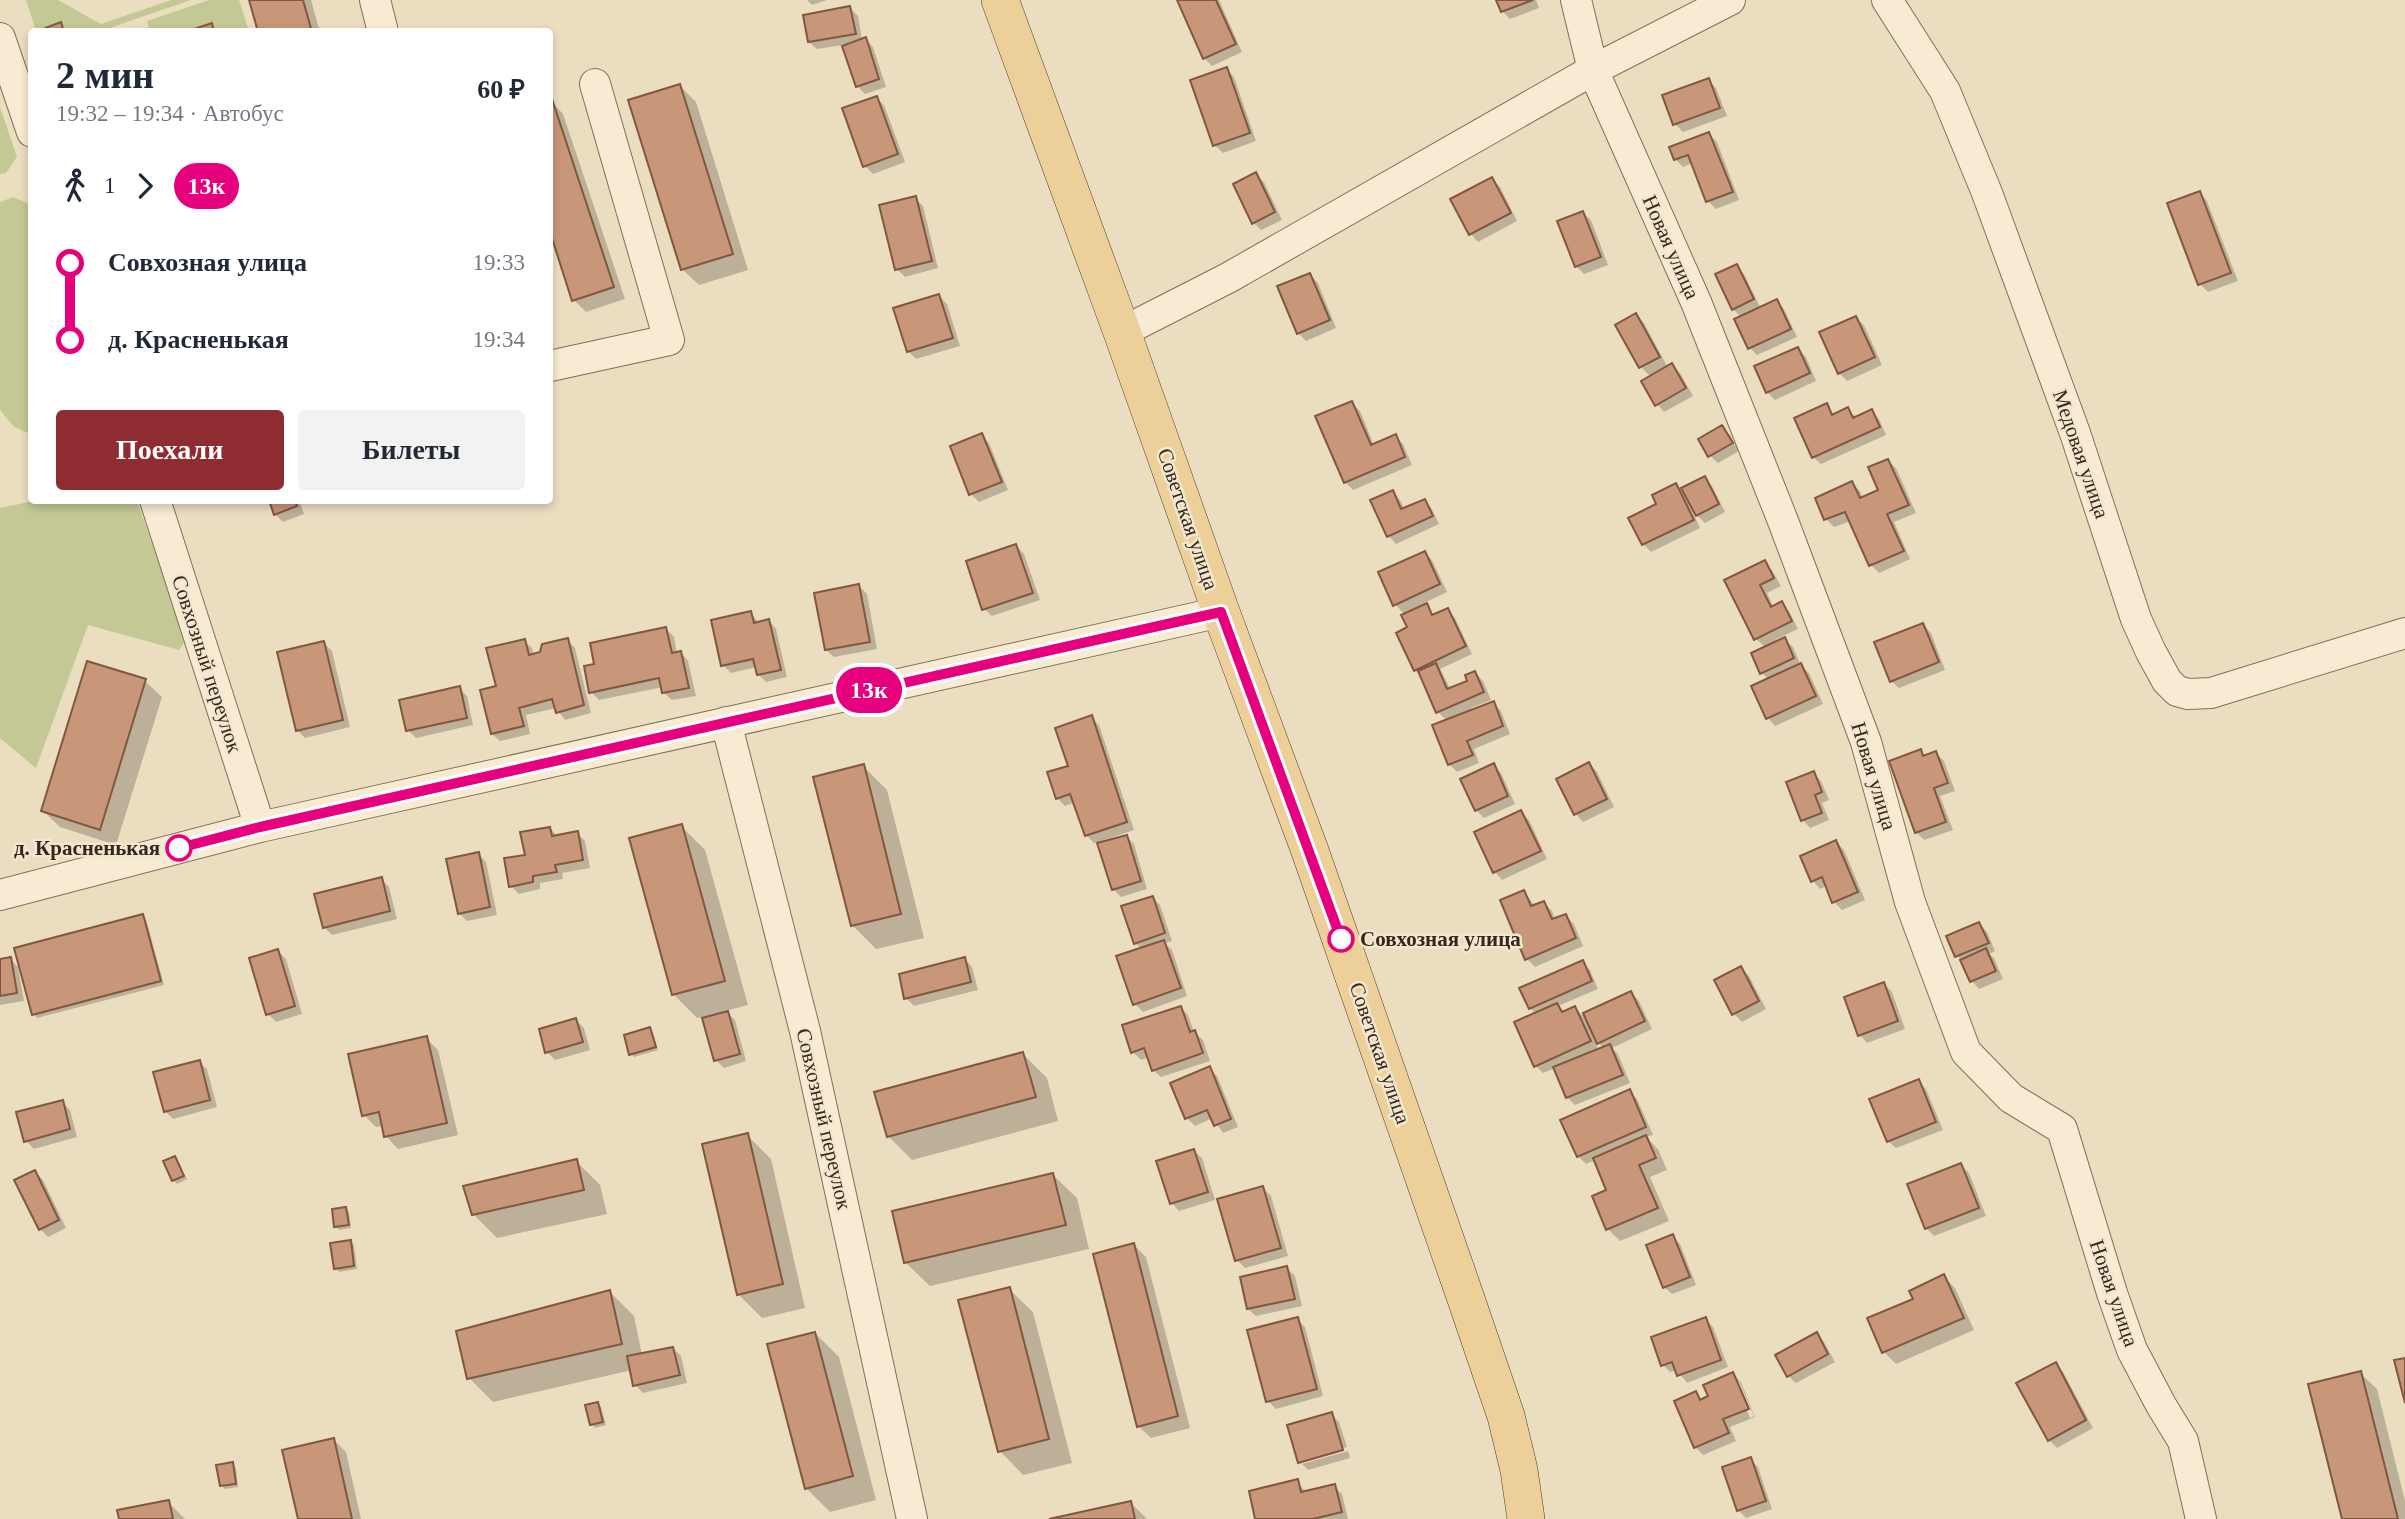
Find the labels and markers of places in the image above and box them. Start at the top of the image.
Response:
marker: д. Красненькая [166,835,192,861]
place label: д. Красненькая [14,836,160,860]
marker: Совхозная улица [1328,926,1354,952]
place label: Совхозная улица [1360,927,1521,951]

